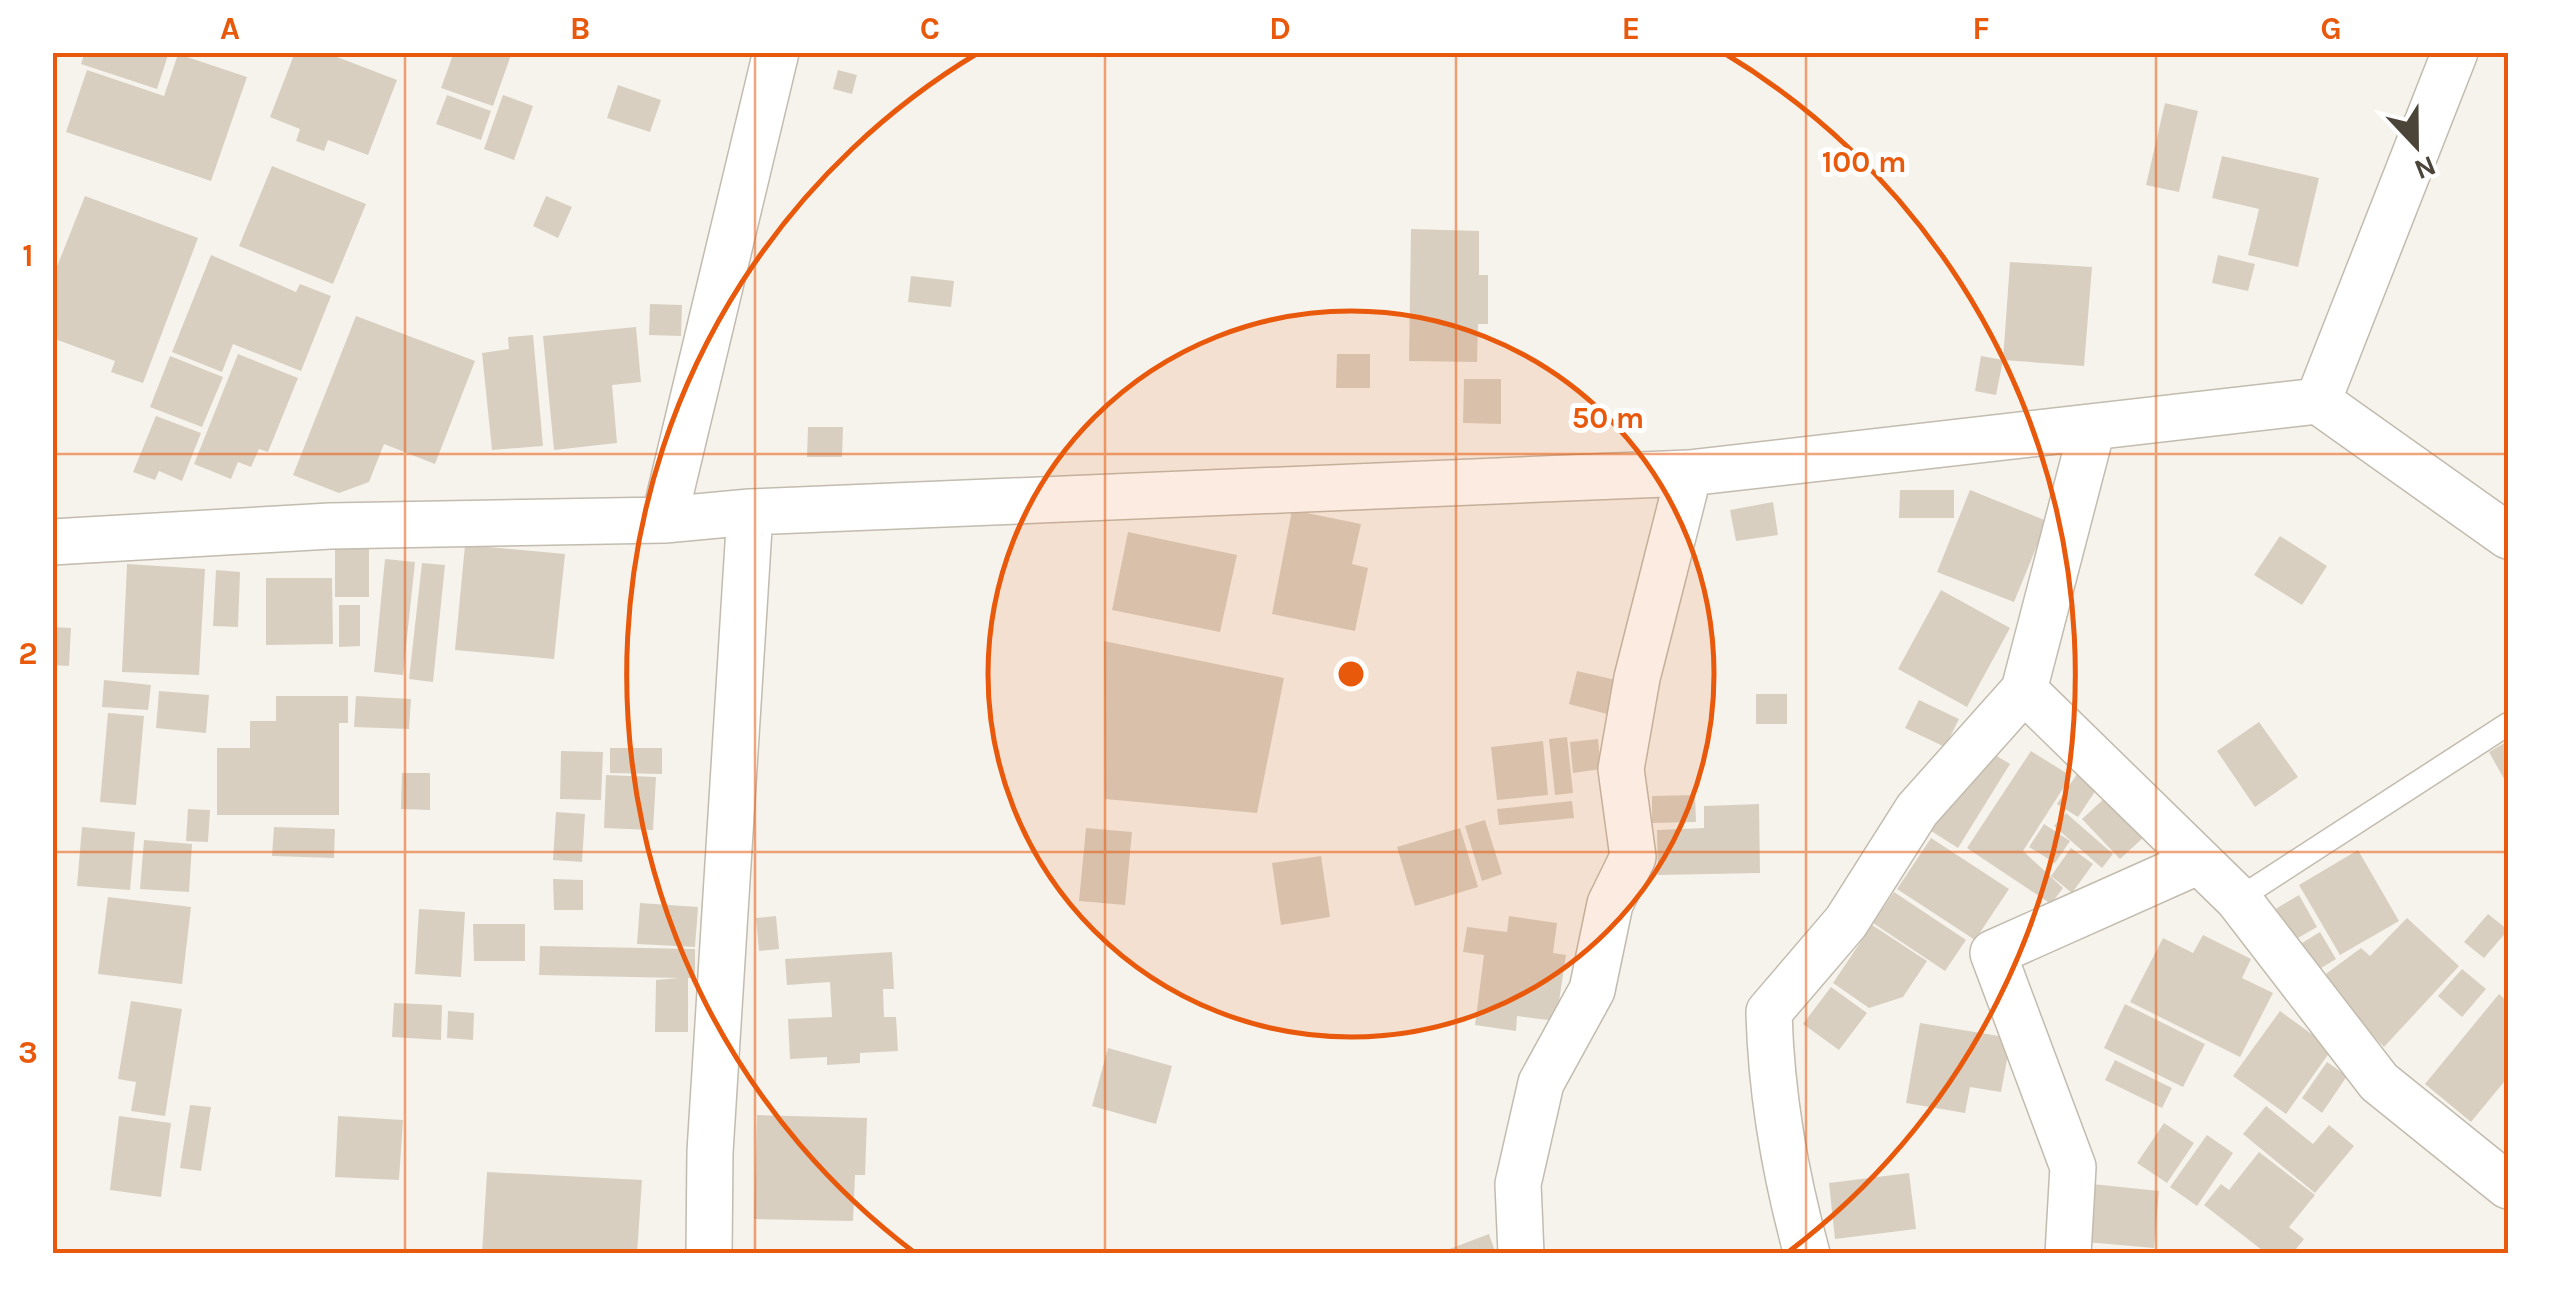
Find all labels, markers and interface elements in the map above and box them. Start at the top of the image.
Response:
text: A [220,10,240,47]
text: B [570,10,590,47]
text: C [920,10,940,47]
text: D [1269,10,1291,47]
text: E [1622,10,1640,47]
text: F [1972,10,1990,47]
text: G [2320,10,2342,47]
north arrow [2366,95,2466,195]
text: 100 m [1822,144,1906,180]
text: N [2410,149,2441,187]
text: 1 [22,237,34,274]
text: 50 m [1572,400,1644,436]
text: 2 [18,635,38,672]
centre of rings [1333,656,1369,692]
text: 3 [18,1034,38,1071]

